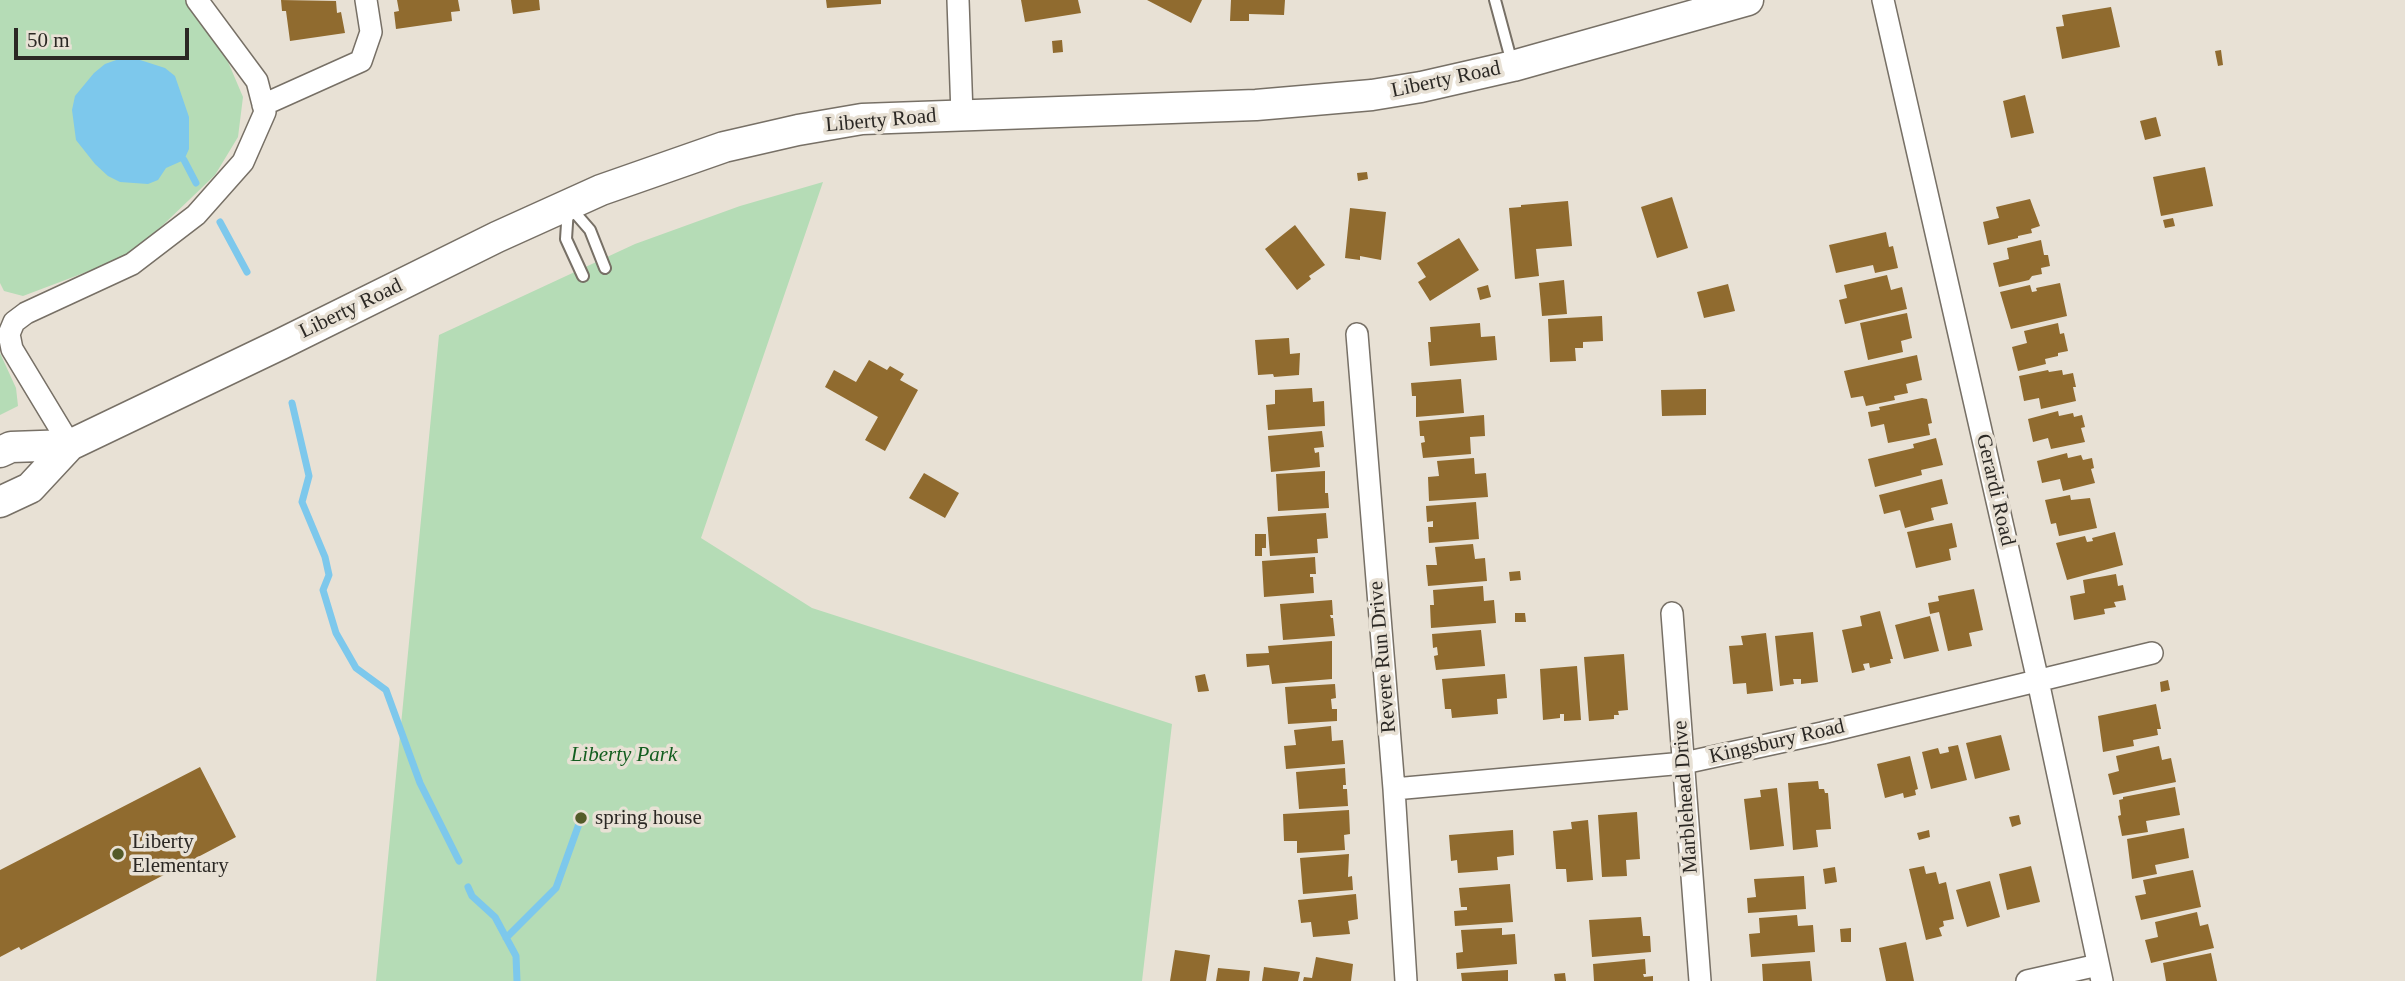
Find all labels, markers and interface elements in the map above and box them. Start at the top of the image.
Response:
scale bar [18,14,192,58]
text: 50 m [27,28,70,52]
street label: Liberty Road [1389,56,1503,104]
street label: Liberty Road [824,104,938,138]
street label: Liberty Road [295,273,407,345]
street label: Gerardi Road [1970,432,2020,548]
street label: Revere Run Drive [1364,580,1402,734]
street label: Kingsbury Road [1707,714,1847,770]
street label: Marblehead Drive [1668,720,1704,874]
park label: Liberty Park [571,742,677,768]
place label: spring house [595,805,702,831]
marker: spring house [573,810,589,826]
place label: Liberty Elementary [132,829,229,879]
marker: Liberty Elementary [110,846,126,862]

